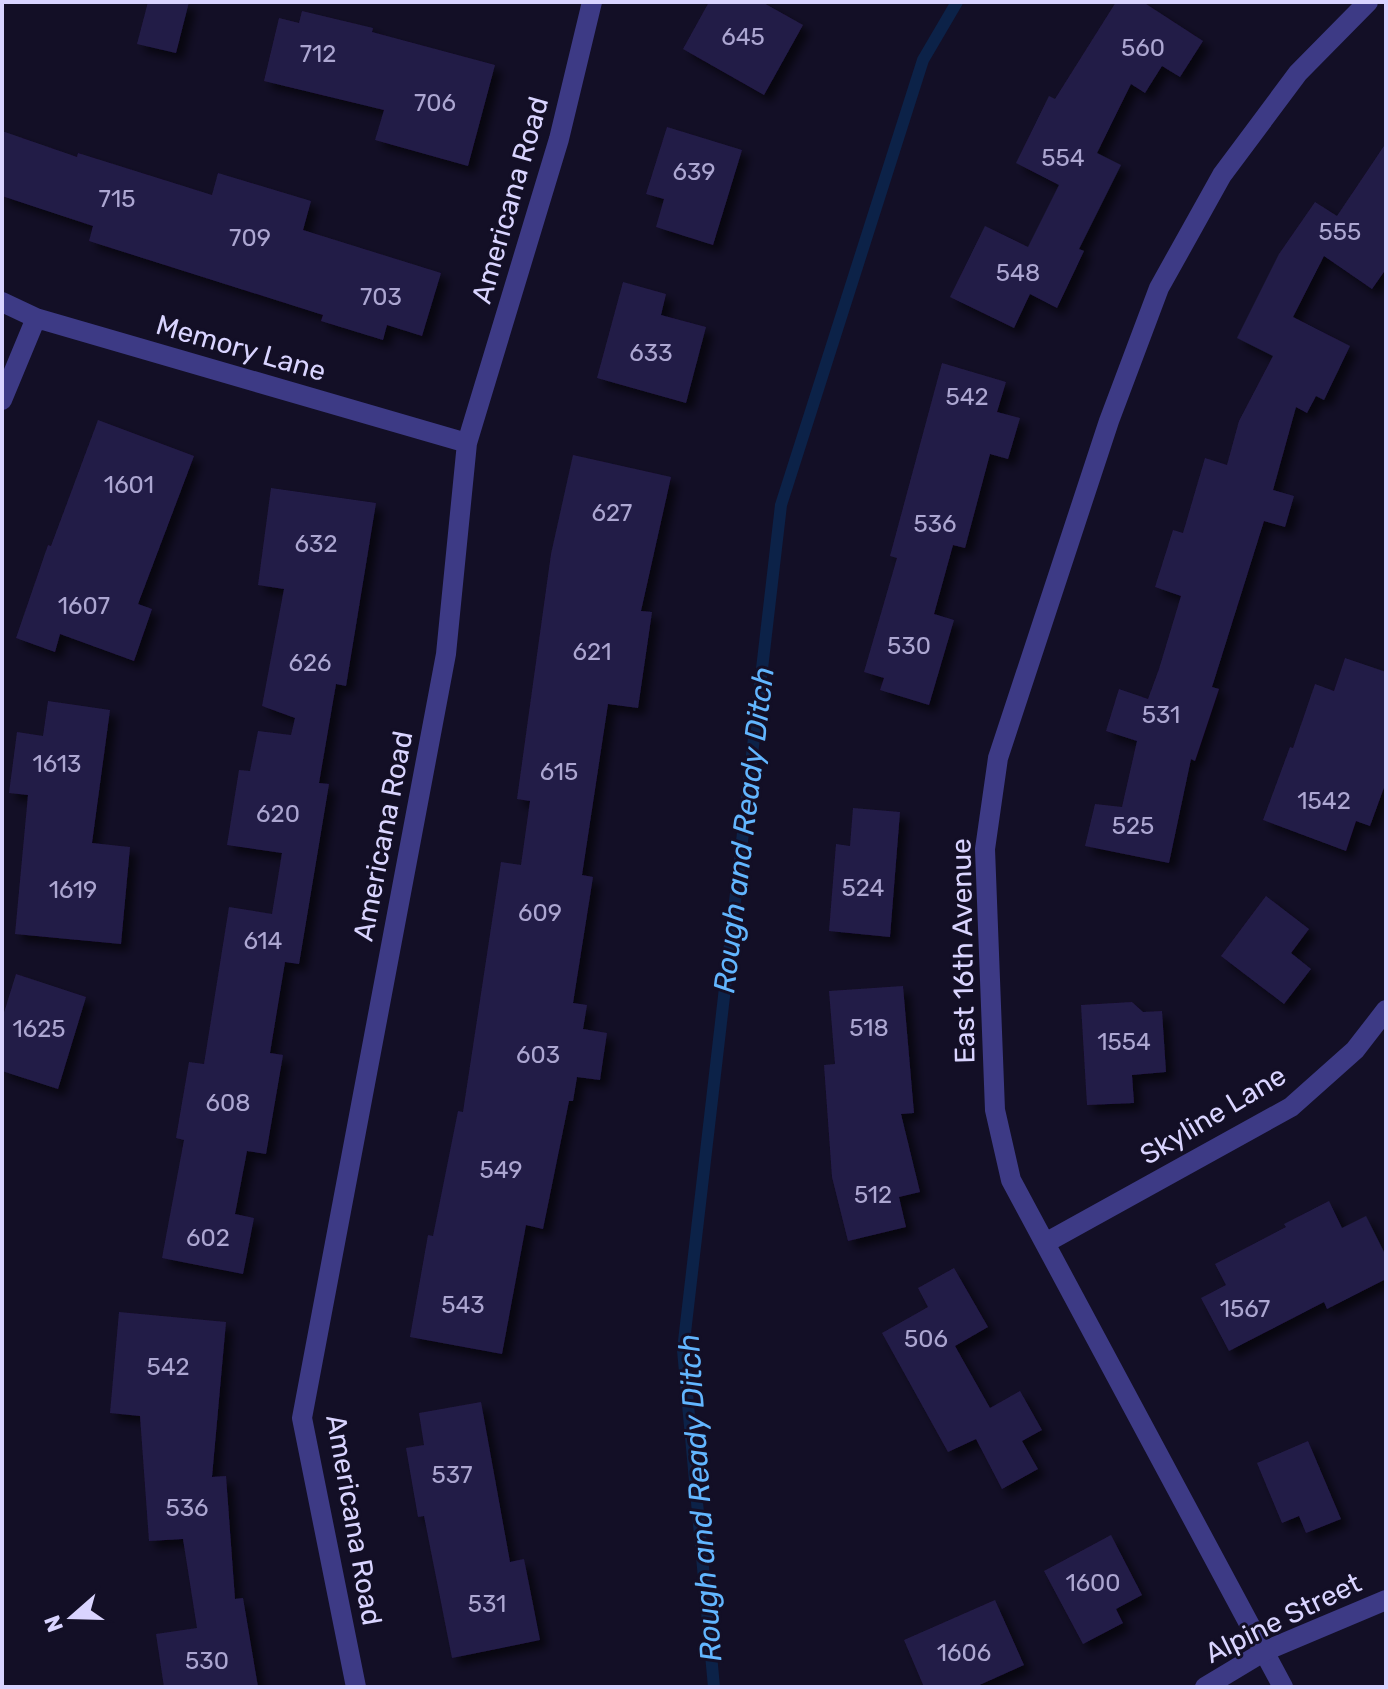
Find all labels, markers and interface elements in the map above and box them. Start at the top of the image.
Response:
house number: 645 [721,23,765,51]
house number: 560 [1121,34,1165,62]
house number: 712 [300,40,336,68]
house number: 706 [414,89,456,117]
street label: Americana Road [465,93,555,307]
house number: 554 [1041,144,1085,172]
house number: 639 [672,158,716,186]
house number: 715 [99,185,135,213]
house number: 555 [1319,218,1361,246]
house number: 709 [229,224,271,252]
house number: 548 [996,259,1040,287]
house number: 703 [360,283,402,311]
street label: Memory Lane [152,308,330,388]
house number: 633 [629,339,673,367]
house number: 542 [945,383,989,411]
house number: 1601 [104,471,154,499]
house number: 627 [592,499,632,527]
house number: 536 [913,510,957,538]
house number: 632 [295,530,337,558]
house number: 1607 [58,592,110,620]
house number: 530 [887,632,931,660]
house number: 621 [573,638,611,666]
house number: 626 [288,649,332,677]
water label: Rough and Ready Ditch [706,665,782,995]
house number: 531 [1142,701,1180,729]
street label: Americana Road [346,728,420,944]
house number: 1613 [33,750,81,778]
house number: 615 [540,758,578,786]
house number: 1542 [1297,787,1351,815]
house number: 620 [256,800,300,828]
house number: 525 [1112,812,1154,840]
street label: East 16th Avenue [945,838,981,1064]
house number: 524 [841,874,885,902]
house number: 1619 [49,876,97,904]
house number: 609 [518,899,562,927]
house number: 614 [243,927,283,955]
house number: 518 [849,1014,889,1042]
house number: 1625 [12,1015,66,1043]
house number: 1554 [1097,1028,1151,1056]
house number: 603 [516,1041,560,1069]
street label: Skyline Lane [1134,1059,1292,1171]
house number: 608 [206,1089,250,1117]
house number: 549 [479,1156,523,1184]
house number: 512 [854,1181,892,1209]
house number: 602 [186,1224,230,1252]
house number: 543 [441,1291,485,1319]
house number: 1567 [1220,1295,1270,1323]
house number: 506 [904,1325,948,1353]
water label: Rough and Ready Ditch [671,1333,729,1663]
house number: 542 [146,1353,190,1381]
street label: Americana Road [319,1412,389,1628]
house number: 537 [432,1461,473,1489]
house number: 536 [165,1494,209,1522]
street label: Alpine Street [1200,1566,1366,1670]
house number: 1600 [1065,1569,1121,1597]
north arrow [32,1577,112,1657]
house number: 531 [468,1590,506,1618]
text: N [38,1612,69,1636]
house number: 1606 [937,1639,991,1667]
house number: 530 [185,1647,229,1675]

